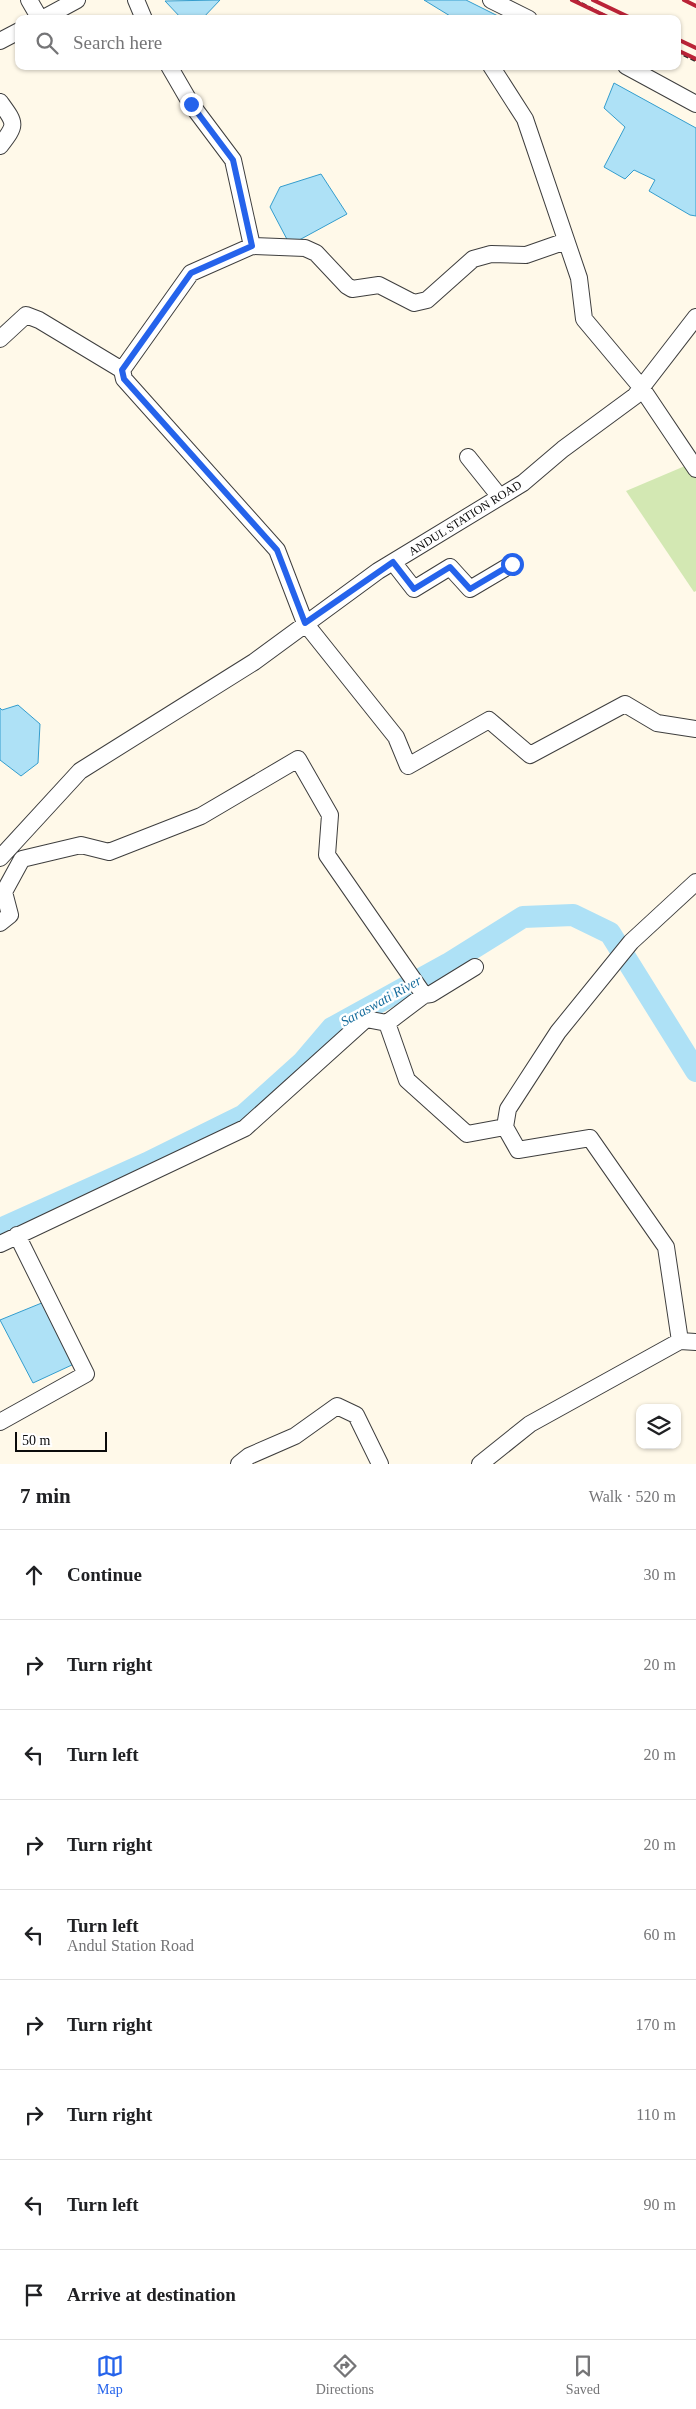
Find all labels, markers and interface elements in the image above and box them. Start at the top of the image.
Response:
search box [15,15,681,70]
icon: search [33,29,61,57]
text: Search here [73,32,162,53]
route end [180,93,203,116]
street label: ANDUL STATION ROAD [406,477,524,559]
route start [501,553,524,576]
water label: Saraswati River [338,972,424,1029]
map controls [636,1404,681,1449]
button: layers [636,1404,681,1449]
scale bar [15,1429,108,1452]
text: 50 m [22,1433,50,1448]
text: 7 min [20,1484,71,1508]
text: Walk · 520 m [589,1488,676,1505]
icon: ahead [20,1561,48,1589]
text: Continue [67,1564,142,1585]
text: 30 m [644,1566,676,1583]
icon: right [20,1651,48,1679]
text: Turn right [67,1654,152,1675]
text: 20 m [644,1656,676,1673]
icon: left [20,1741,48,1769]
text: Turn left [67,1744,139,1765]
text: 20 m [644,1746,676,1763]
icon: right [20,1831,48,1859]
text: Turn right [67,1834,152,1855]
text: 20 m [644,1836,676,1853]
text: Turn left [67,1915,139,1936]
icon: left [20,1921,48,1949]
text: 60 m [644,1926,676,1943]
text: Andul Station Road [67,1937,194,1954]
icon: right [20,2011,48,2039]
text: Turn right [67,2014,152,2035]
text: 170 m [636,2016,676,2033]
icon: right [20,2101,48,2129]
text: Turn right [67,2104,152,2125]
text: 110 m [636,2106,676,2123]
icon: left [20,2191,48,2219]
text: Turn left [67,2194,139,2215]
text: 90 m [644,2196,676,2213]
icon: arrive [20,2281,48,2309]
text: Arrive at destination [67,2284,236,2305]
tab: Map [96,2352,124,2398]
tab: Directions [316,2352,374,2398]
tab: Saved [566,2352,600,2398]

